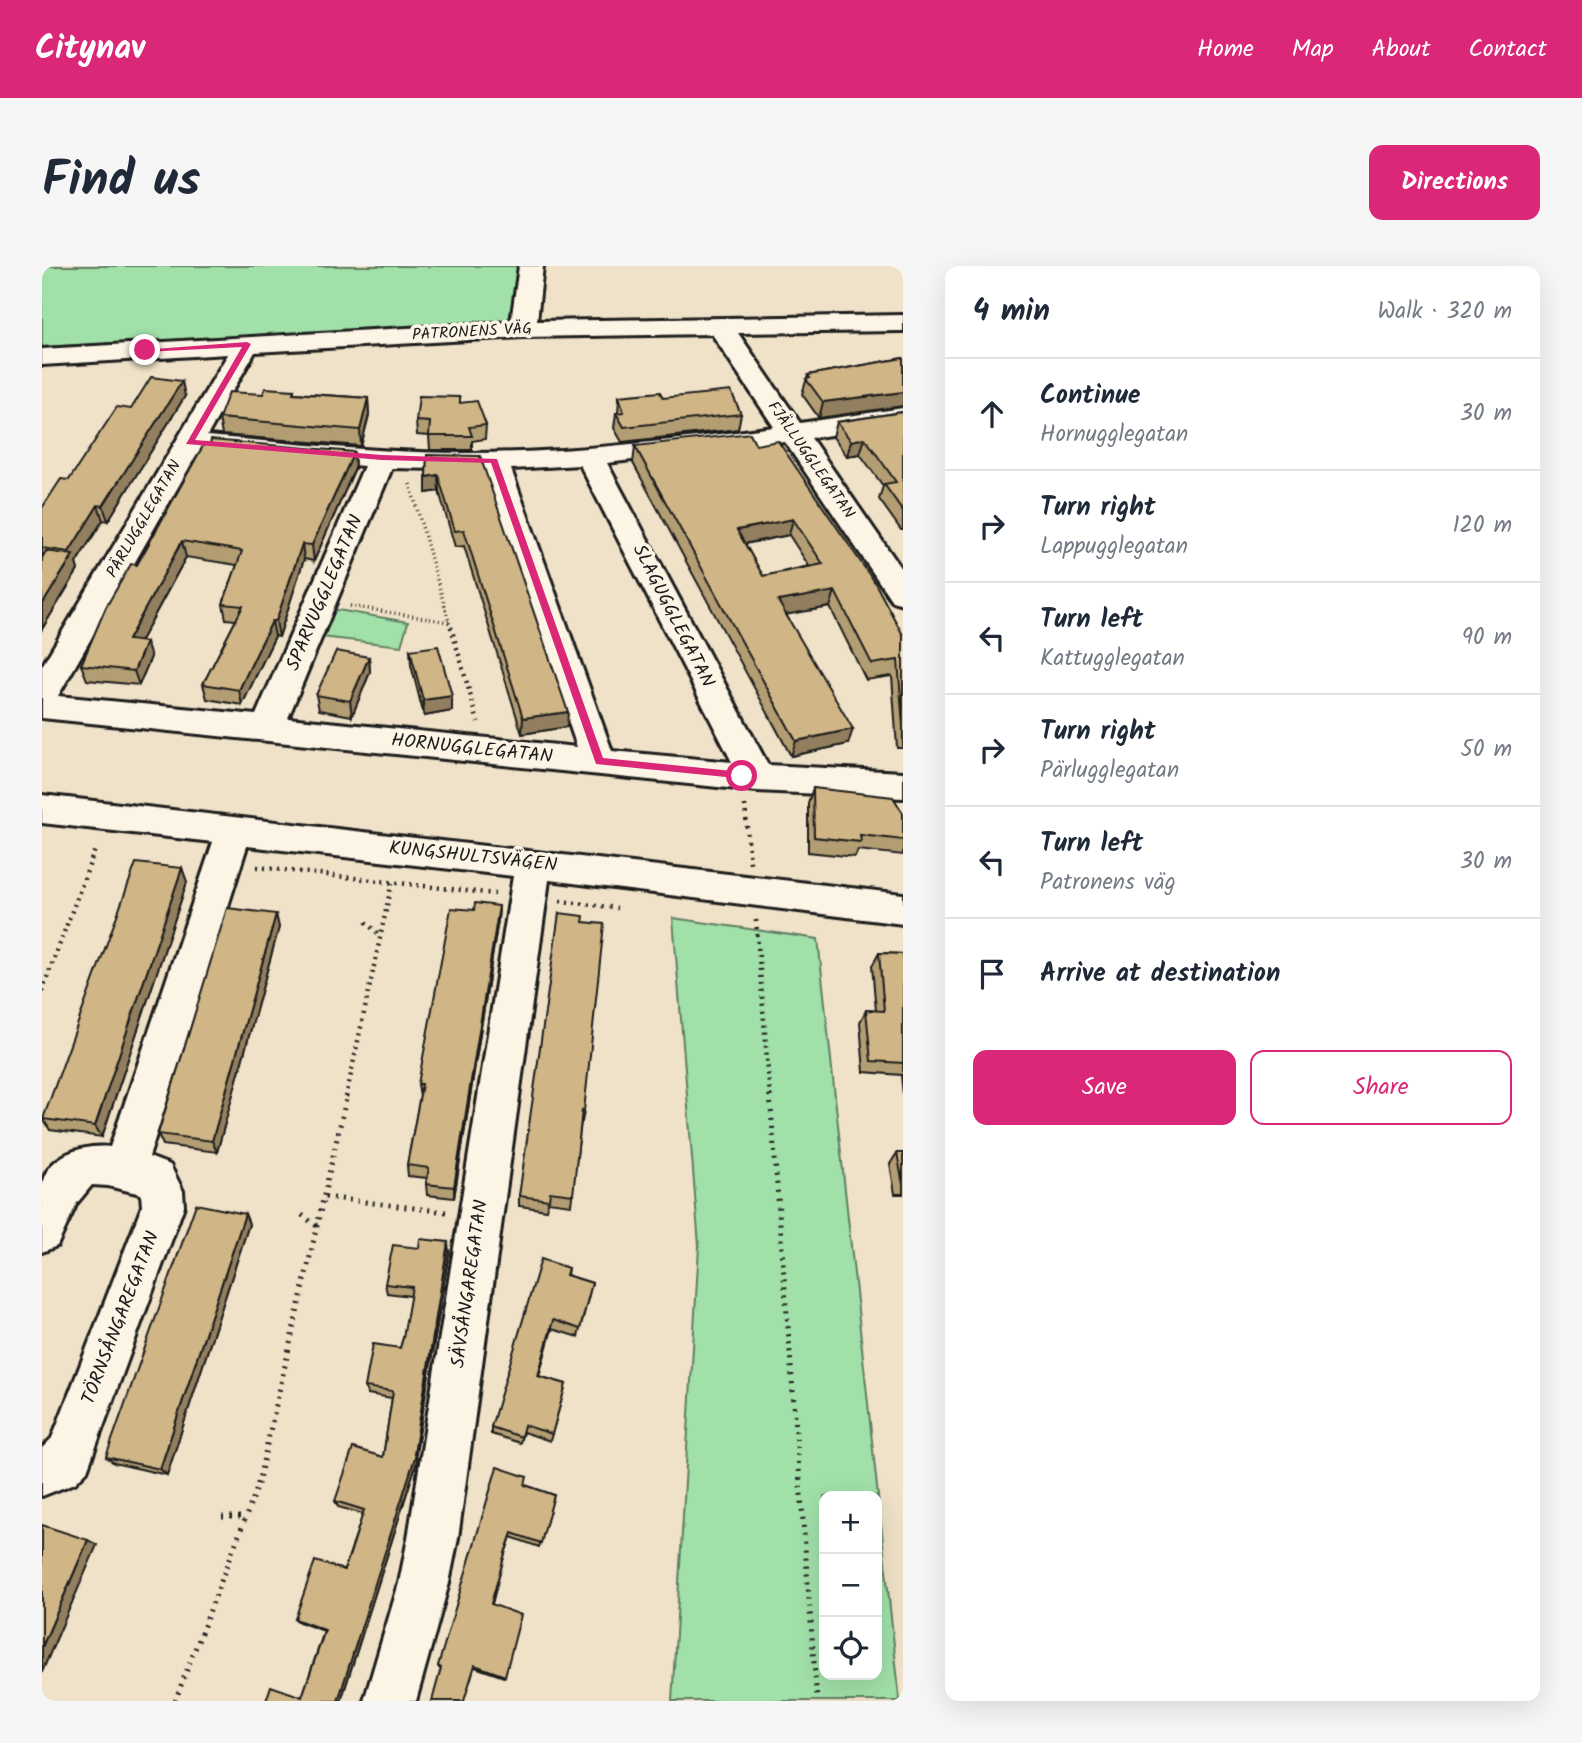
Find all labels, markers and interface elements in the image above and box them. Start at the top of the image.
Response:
text: Citynav [35,23,145,76]
text: Home [1197,30,1254,69]
text: Map [1292,30,1334,69]
text: About [1372,30,1430,69]
text: Contact [1468,30,1547,69]
text: Find us [42,143,200,221]
button: Directions [1369,145,1540,220]
text: 4 min [973,288,1050,336]
text: Walk · 320 m [1377,294,1512,330]
street label: PATRONENS VÄG [411,316,533,348]
route end [129,334,160,365]
text: Continue [1040,375,1141,417]
icon: ahead [973,395,1011,433]
street label: FJÄLLUGGLEGATAN [761,396,861,524]
text: 30 m [1460,396,1512,432]
text: Hornugglegatan [1040,417,1188,453]
street label: PÄRLUGGLEGATAN [100,455,188,583]
text: Turn right [1040,487,1156,529]
icon: right [973,507,1011,545]
text: 120 m [1452,508,1512,544]
street label: SPARVUGGLEGATAN [279,510,371,676]
text: Lappugglegatan [1040,529,1188,565]
street label: SLAGUGGLEGATAN [624,539,722,693]
text: Turn left [1040,599,1143,641]
icon: left [973,619,1011,657]
text: 90 m [1462,620,1512,656]
text: Kattugglegatan [1040,641,1185,677]
text: Turn right [1040,711,1156,753]
street label: HORNUGGLEGATAN [390,726,554,772]
icon: right [973,731,1011,769]
text: 50 m [1461,732,1512,768]
text: Pärlugglegatan [1040,753,1179,789]
route start [726,760,757,791]
text: Turn left [1040,823,1143,865]
street label: KUNGSHULTSVÄGEN [387,833,559,881]
icon: left [973,843,1011,881]
text: 30 m [1460,844,1512,880]
text: Patronens väg [1040,865,1176,901]
text: Arrive at destination [1040,953,1280,995]
icon: arrive [973,955,1011,993]
button: Save [973,1050,1236,1125]
button: Share [1250,1050,1512,1125]
street label: SÄVSÅNGAREGATAN [443,1198,497,1370]
street label: TÖRNSÅNGAREGATAN [74,1227,168,1409]
map controls [819,1491,882,1680]
button: + [819,1491,882,1554]
button: − [819,1554,882,1617]
button: locate [819,1617,882,1680]

